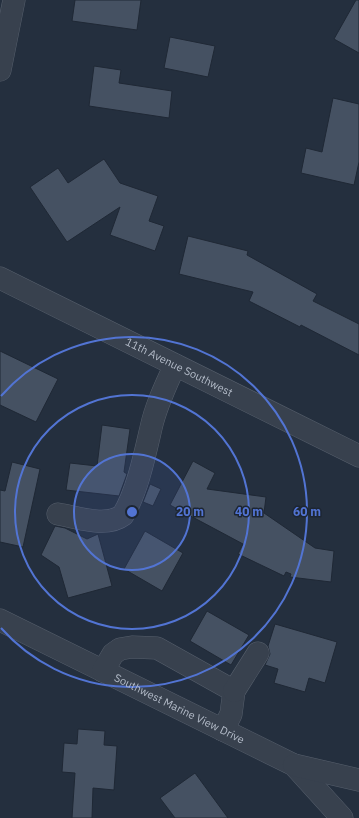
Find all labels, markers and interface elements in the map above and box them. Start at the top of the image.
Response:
street label: 11th Avenue Southwest [123,334,235,399]
text: 20 m [176,504,204,519]
text: 40 m [235,504,263,519]
text: 60 m [293,504,321,519]
centre of rings [125,505,139,519]
street label: Southwest Marine View Drive [112,670,247,747]

